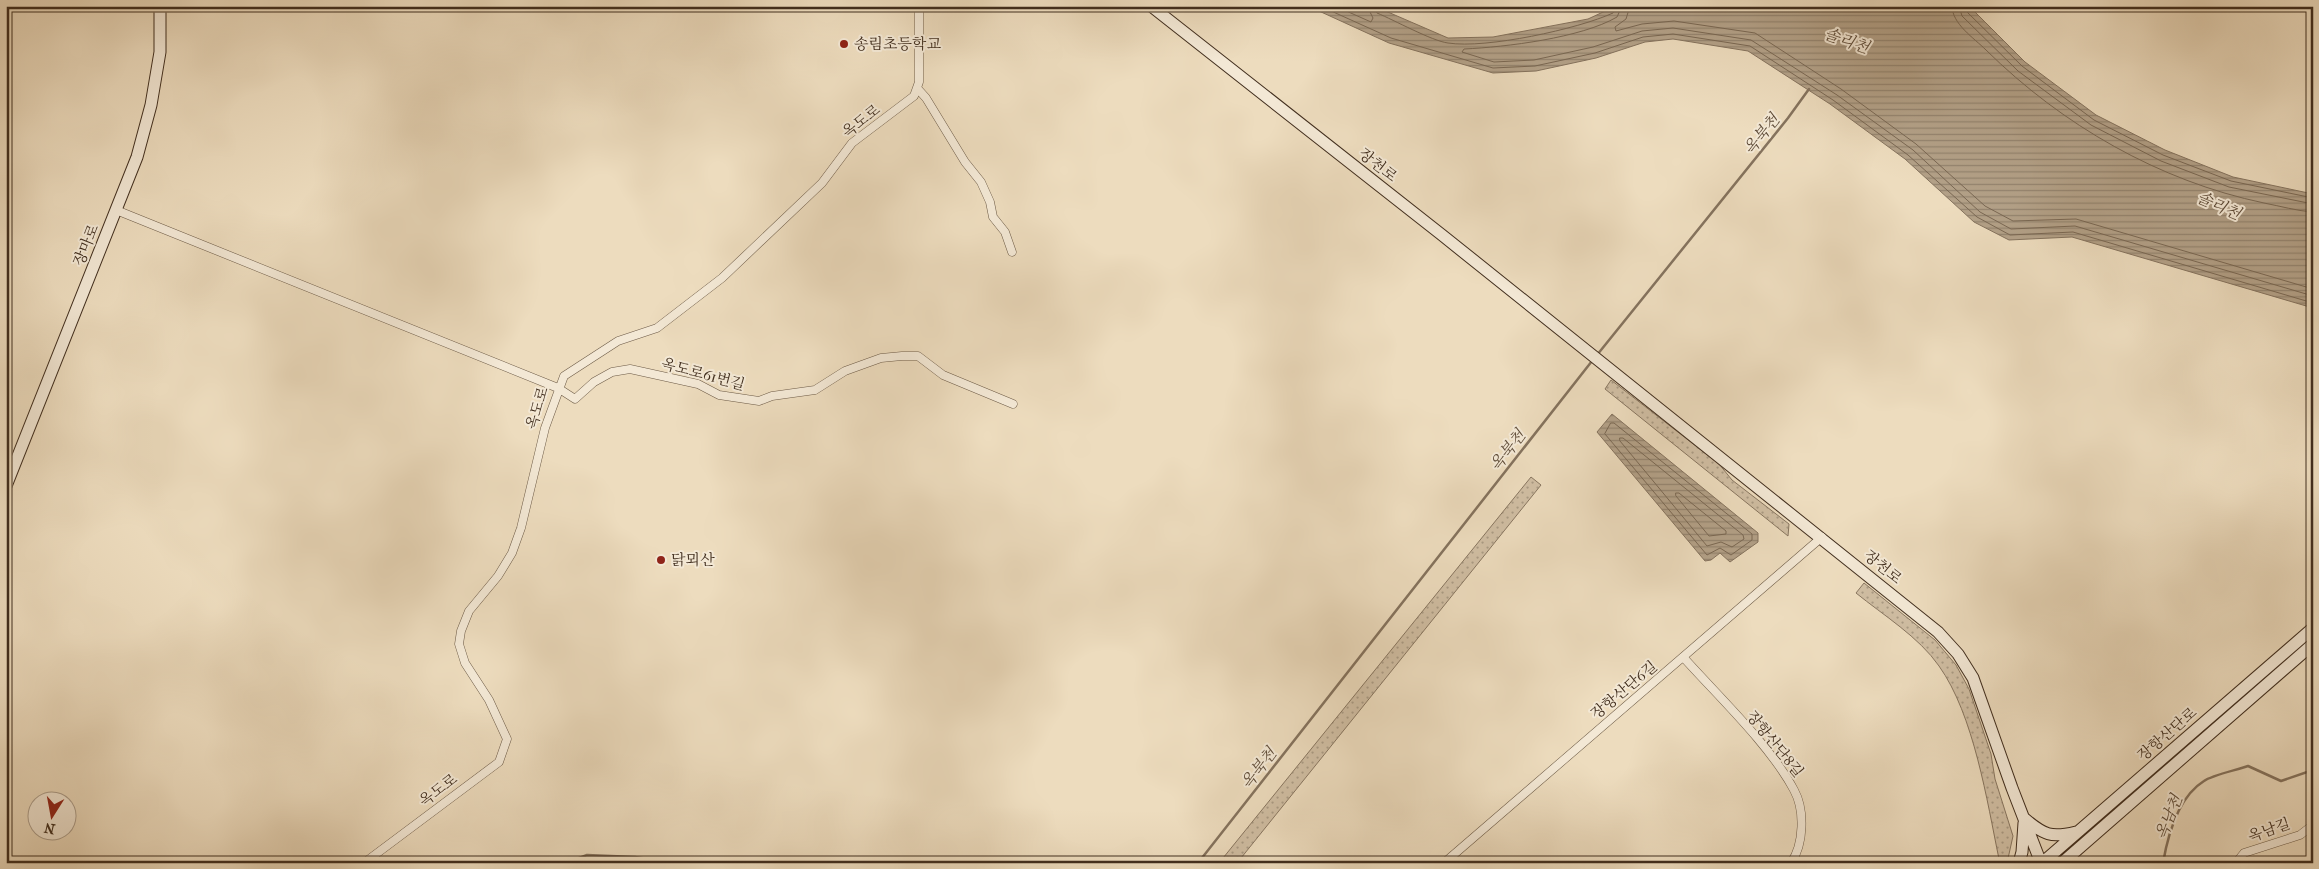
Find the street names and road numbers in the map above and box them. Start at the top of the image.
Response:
street label: 옥도로 [838,100,884,141]
street label: 장천로 [1355,145,1401,186]
street label: 장마로 [70,221,103,269]
street label: 옥도로61번길 [659,354,747,394]
street label: 옥도로 [522,384,552,431]
street label: 장천로 [1860,546,1906,588]
street label: 장항산단6길 [1587,657,1661,723]
street label: 장항산단로 [2134,703,2201,765]
street label: 장항산단8길 [1743,707,1807,781]
street label: 옥도로 [415,769,461,810]
street label: 옥남길 [2246,814,2292,846]

